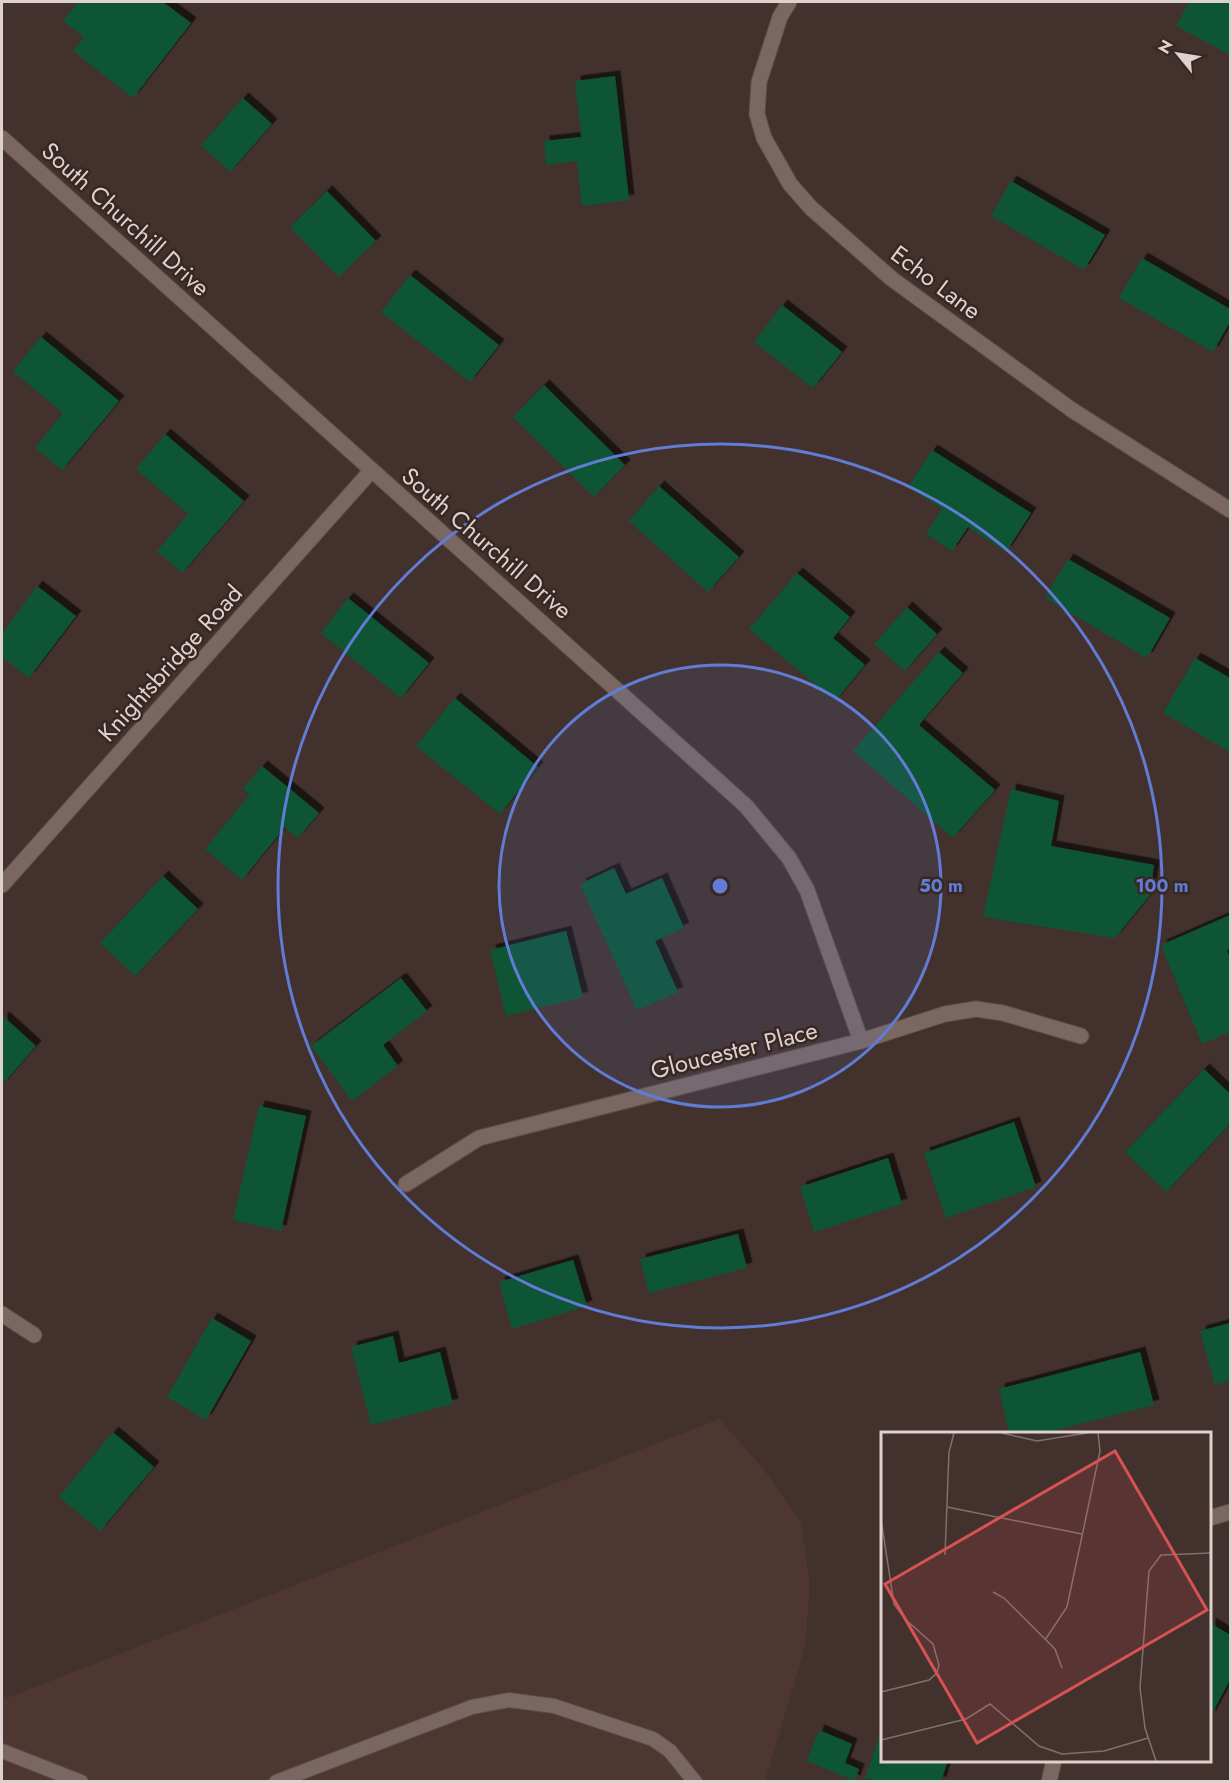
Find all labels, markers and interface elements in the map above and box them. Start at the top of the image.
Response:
north arrow [1148,24,1208,84]
text: N [1152,35,1179,58]
street label: South Churchill Drive [34,134,218,304]
street label: Echo Lane [884,236,988,328]
street label: South Churchill Drive [394,459,580,627]
street label: Knightsbridge Road [90,577,250,749]
text: 50 m [919,873,963,899]
text: 100 m [1135,873,1189,899]
centre of rings [710,876,730,896]
street label: Gloucester Place [647,1012,821,1088]
inset map [881,1432,1211,1762]

